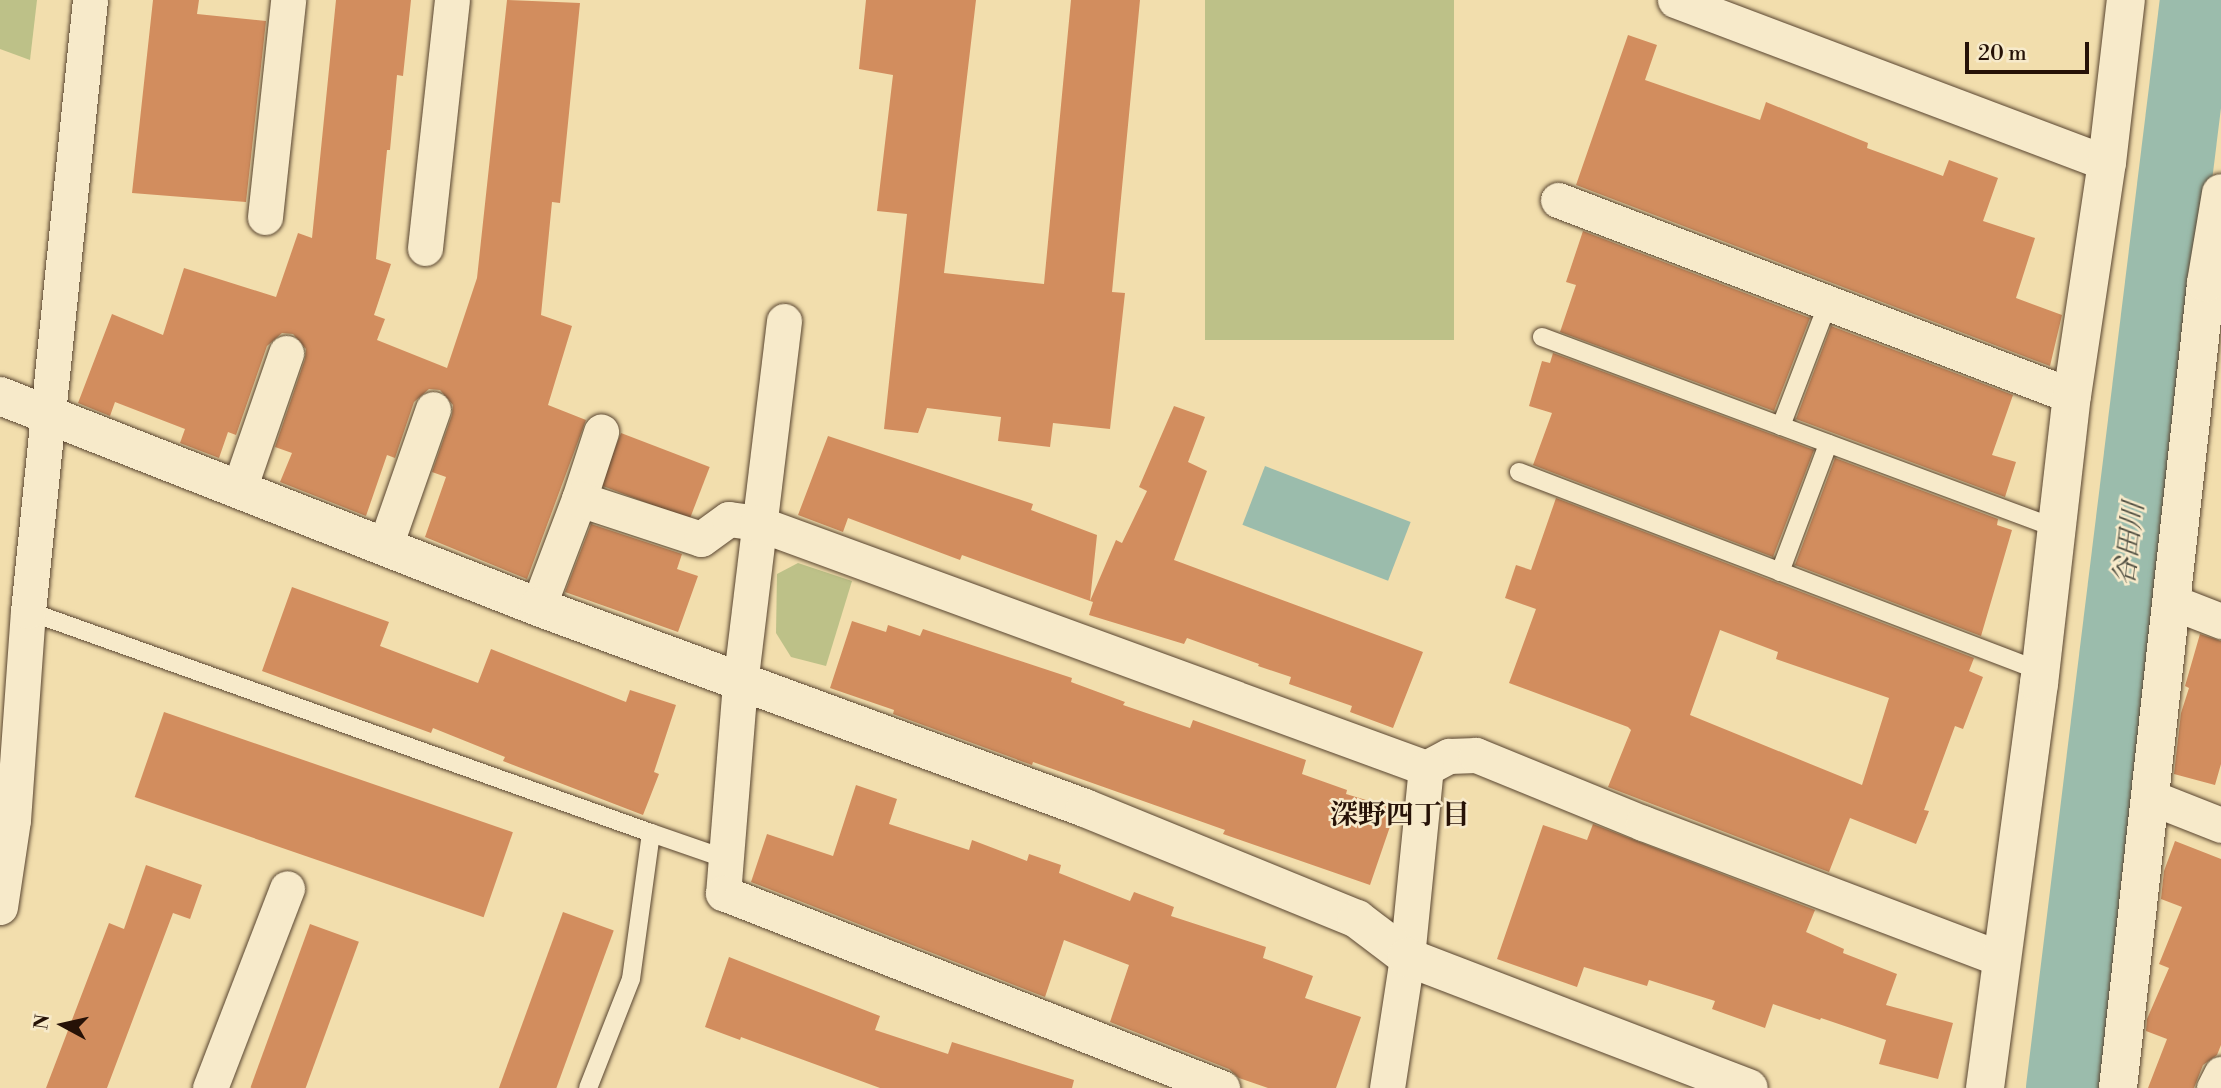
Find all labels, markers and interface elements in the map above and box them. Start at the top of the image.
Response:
scale bar [1969,28,2093,72]
text: 20 m [1978,41,2027,67]
water label: 谷田川 [2108,500,2152,588]
district label: 深野四丁目 [1330,799,1470,833]
north arrow [28,990,98,1060]
text: N [29,1013,55,1031]

